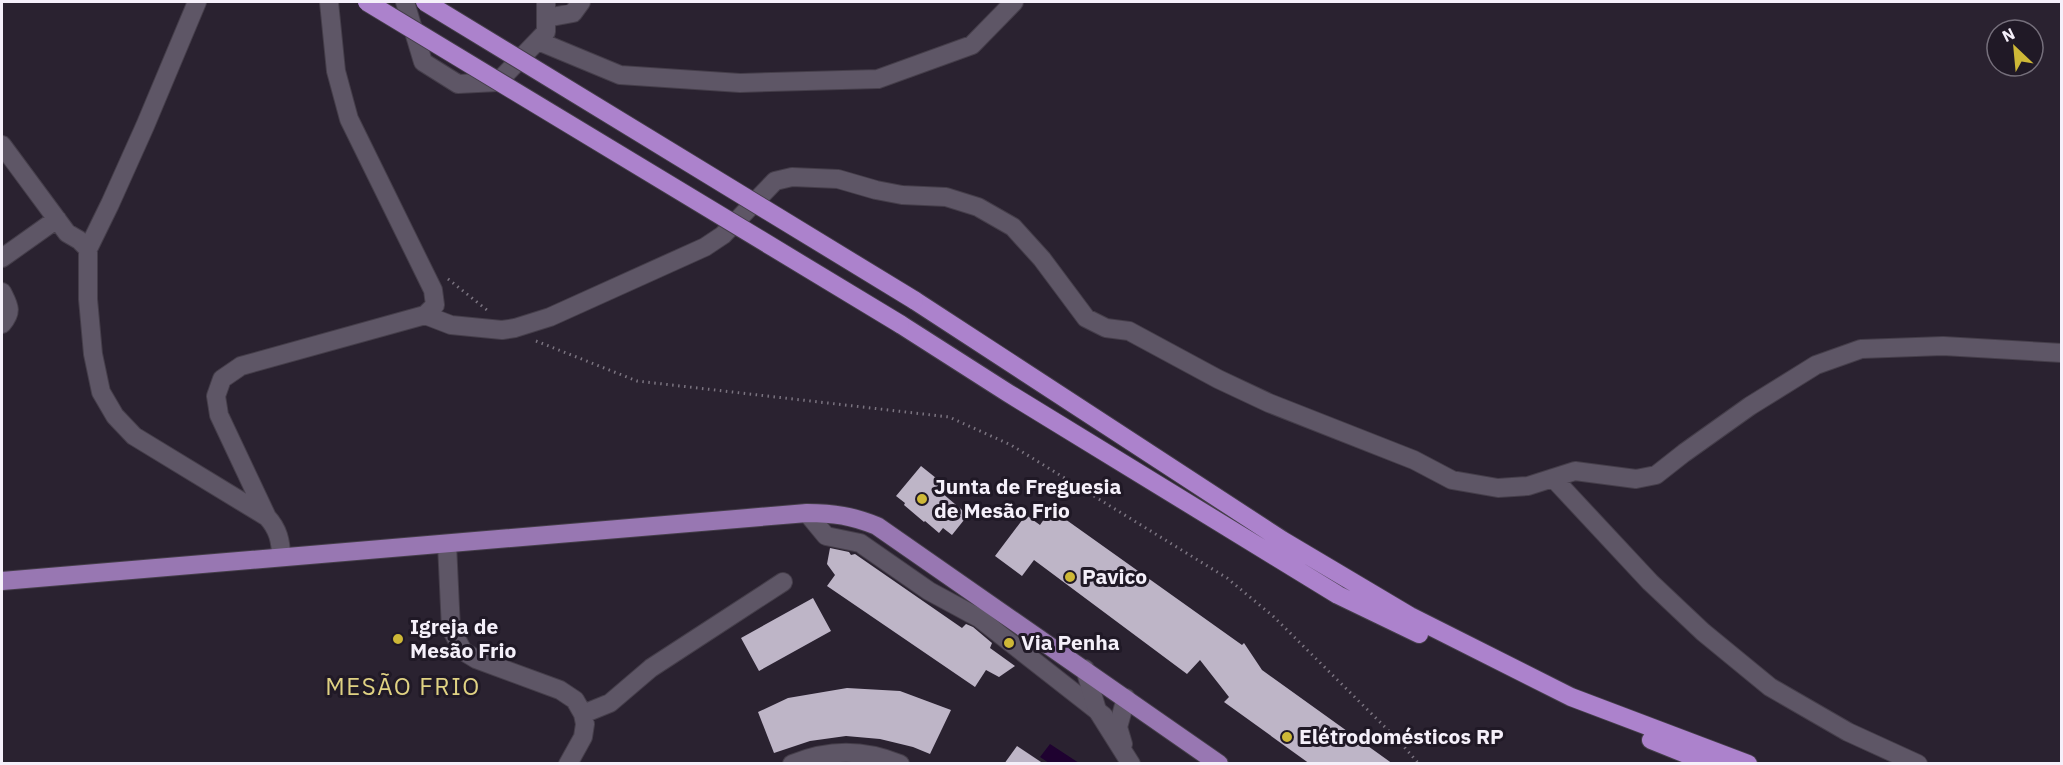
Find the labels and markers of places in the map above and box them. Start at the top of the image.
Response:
place label: Junta de Freguesia de Mesão Frio [934,472,1121,524]
marker: Junta de Freguesia de Mesão Frio [915,492,929,506]
place label: Pavico [1082,562,1147,590]
marker: Pavico [1063,570,1077,584]
place label: Igreja de Mesão Frio [410,612,516,664]
place label: Via Penha [1021,628,1120,656]
marker: Igreja de Mesão Frio [391,632,405,646]
marker: Via Penha [1002,636,1016,650]
place label: Elétrodomésticos RP [1299,722,1504,750]
marker: Elétrodomésticos RP [1280,730,1294,744]

